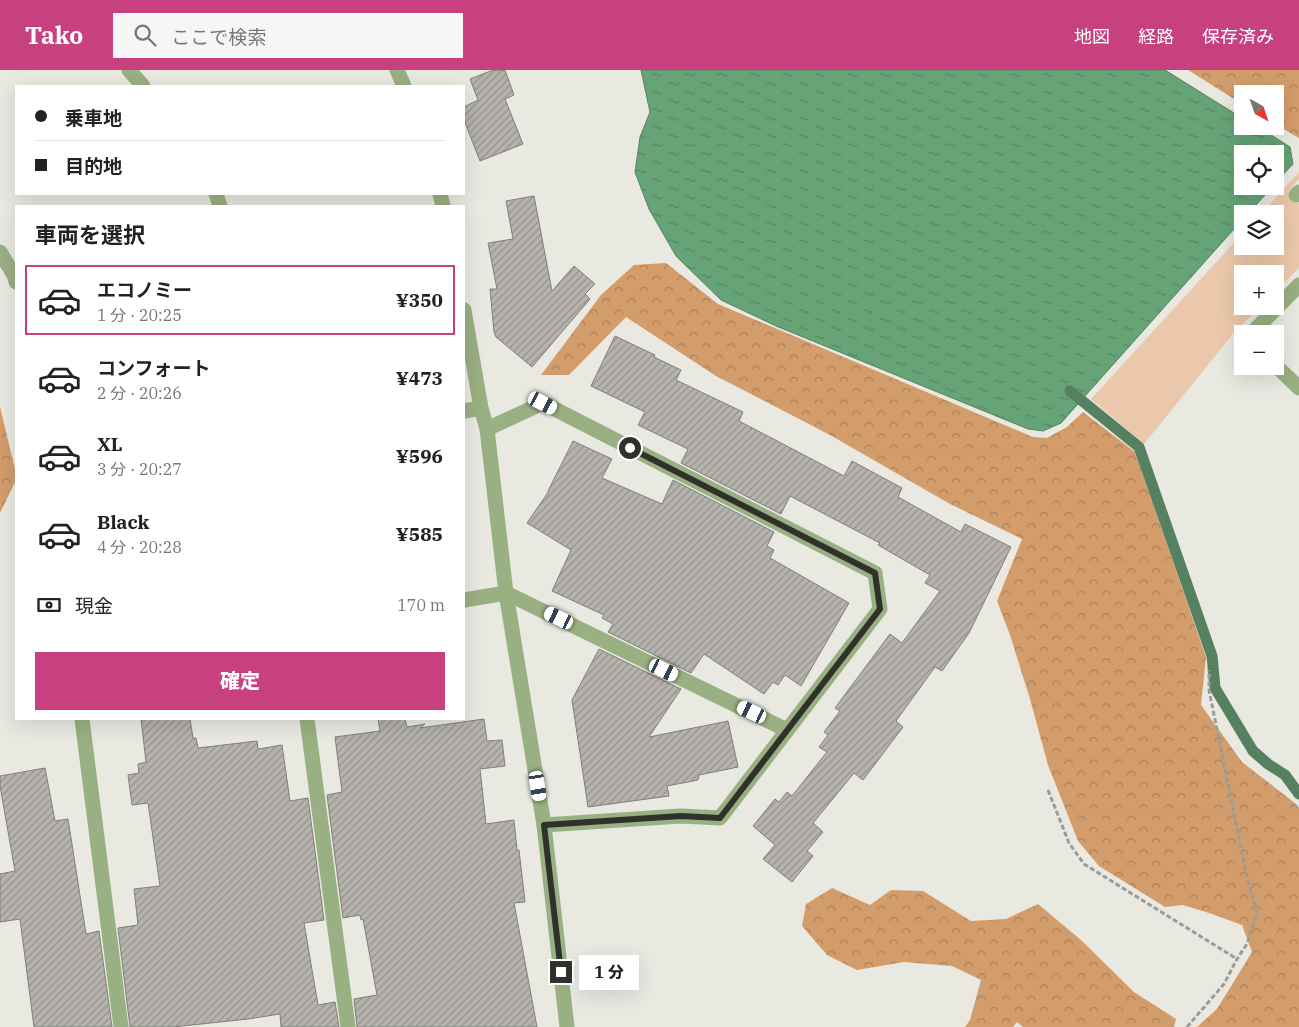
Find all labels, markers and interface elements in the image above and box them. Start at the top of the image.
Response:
search box [113,13,463,58]
text: Tako [25,19,83,51]
icon: search [131,21,159,49]
text: ここで検索 [171,25,266,49]
text: 地図 [1074,25,1110,48]
text: 経路 [1138,25,1174,48]
text: 保存済み [1202,25,1274,48]
north arrow [1234,85,1284,135]
map controls [1234,85,1284,375]
text: 乗車地 [65,106,122,130]
button: locate [1234,145,1284,195]
text: 目的地 [65,154,122,178]
button: layers [1234,205,1284,255]
text: 車両を選択 [35,220,145,249]
button: + [1234,265,1284,315]
icon: car [37,278,82,323]
text: エコノミー [97,278,192,302]
text: ¥350 [396,288,443,312]
text: 1 分 · 20:25 [97,305,182,325]
button: − [1234,325,1284,375]
icon: car [37,356,82,401]
text: コンフォート [97,356,210,380]
text: ¥473 [396,366,443,390]
text: 2 分 · 20:26 [97,383,182,403]
car [526,390,559,416]
text: XL [97,432,123,456]
icon: car [37,434,82,479]
route start [619,437,641,459]
text: ¥596 [396,444,443,468]
text: 3 分 · 20:27 [97,459,182,479]
text: Black [97,510,149,534]
icon: car [37,512,82,557]
text: ¥585 [396,522,443,546]
text: 4 分 · 20:28 [97,537,182,557]
icon: cash [35,591,63,619]
text: 現金 [75,594,113,618]
text: 170 m [397,595,445,615]
car [542,605,575,631]
button: 確定 [35,652,445,710]
car [647,657,680,683]
car [735,699,768,725]
car [528,770,547,802]
callout: 1 分 [578,954,638,990]
route end [550,961,572,983]
text: 1 分 [594,962,624,982]

